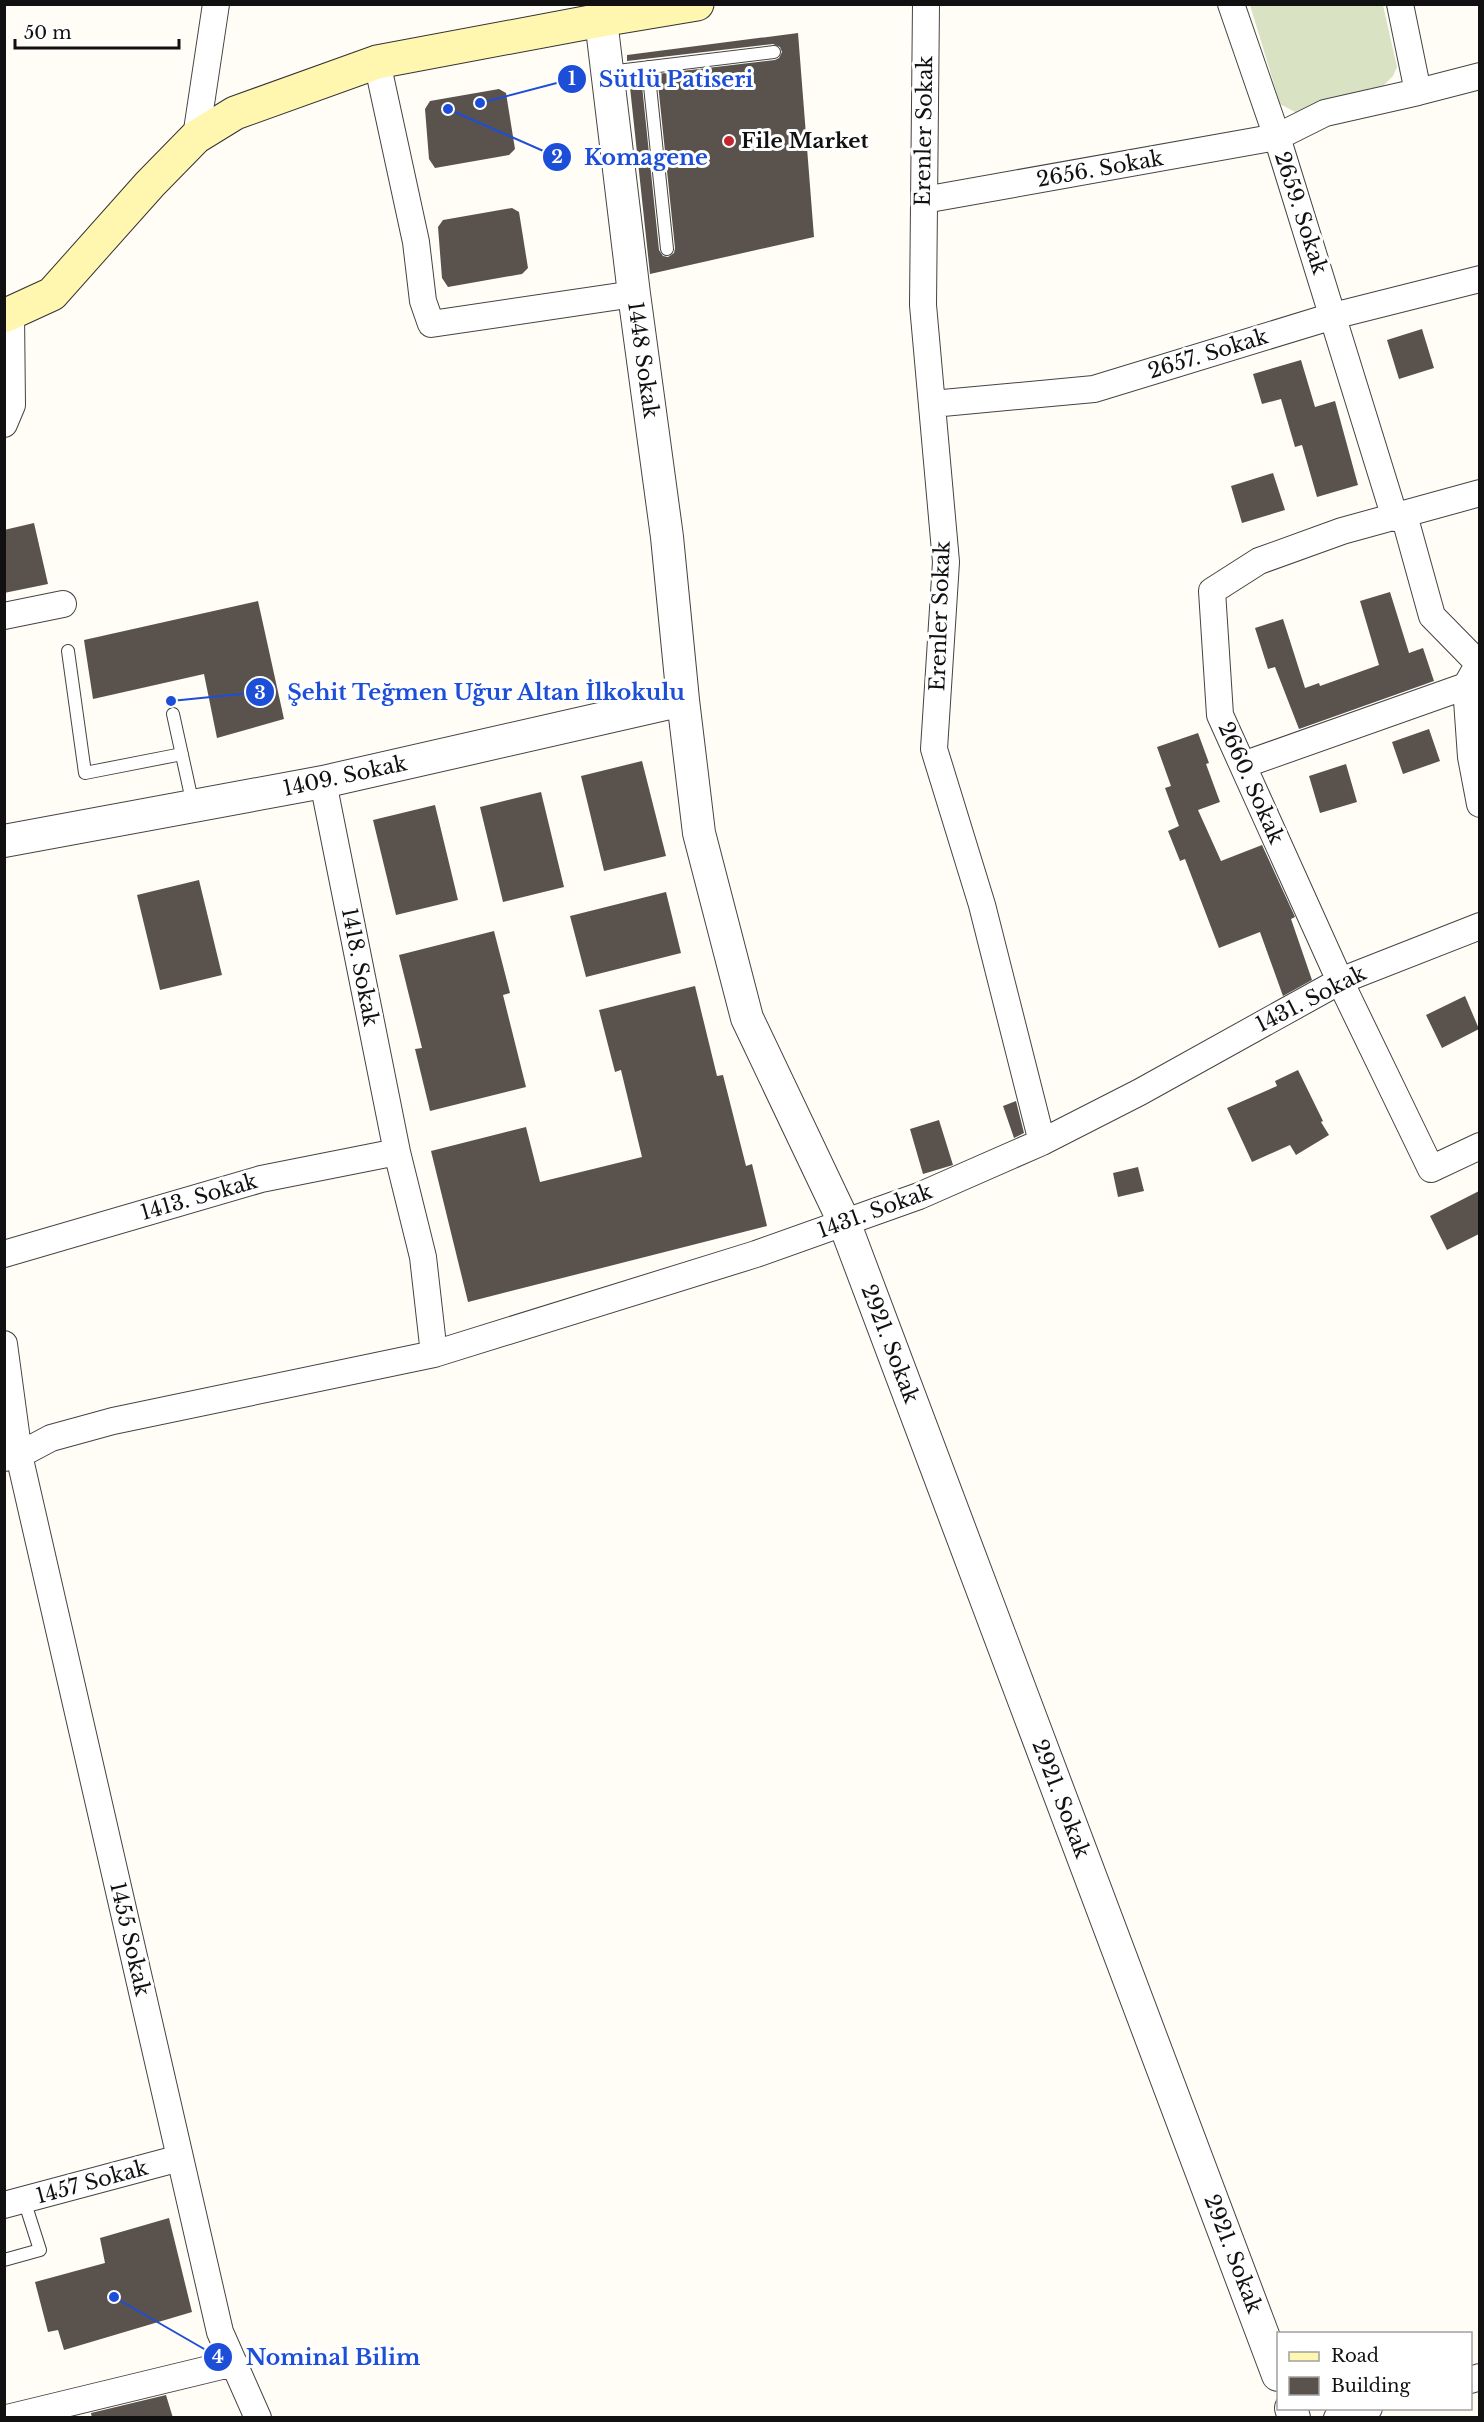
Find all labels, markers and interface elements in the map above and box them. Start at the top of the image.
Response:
scale bar [15,12,178,50]
text: 50 m [24,22,72,44]
street label: Erenler Sokak [910,55,938,207]
callout: Sütlü Patiseri [557,59,765,99]
text: Sütlü Patiseri [599,66,753,93]
text: 1 [568,68,576,90]
place label: File Market [741,128,869,154]
marker: File Market [722,134,736,148]
callout: Komagene [542,137,720,177]
text: Komagene [584,144,708,171]
street label: 2656. Sokak [1035,145,1165,193]
text: 2 [551,146,563,168]
street label: 2659. Sokak [1269,148,1333,278]
street label: 1448 Sokak [622,300,664,420]
street label: 2657. Sokak [1145,323,1271,385]
street label: Erenler Sokak [924,540,956,692]
callout: Şehit Teğmen Uğur Altan İlkokulu [245,672,698,712]
text: Şehit Teğmen Uğur Altan İlkokulu [287,679,685,706]
text: 3 [254,682,266,704]
street label: 2660. Sokak [1213,718,1290,848]
street label: 1409. Sokak [281,750,409,802]
street label: 1418. Sokak [336,906,384,1028]
street label: 1431. Sokak [1251,960,1371,1038]
street label: 1413. Sokak [138,1168,260,1226]
street label: 1431. Sokak [814,1178,936,1244]
street label: 2921. Sokak [855,1281,925,1407]
street label: 2921. Sokak [1026,1736,1096,1862]
street label: 1455 Sokak [104,1879,156,1999]
street label: 1457 Sokak [33,2155,151,2209]
street label: 2921. Sokak [1198,2191,1268,2317]
legend [1277,2332,1472,2410]
callout: Nominal Bilim [203,2337,432,2377]
text: Nominal Bilim [246,2344,420,2371]
text: Road [1331,2345,1379,2367]
text: 4 [212,2346,224,2368]
text: Building [1331,2375,1410,2397]

